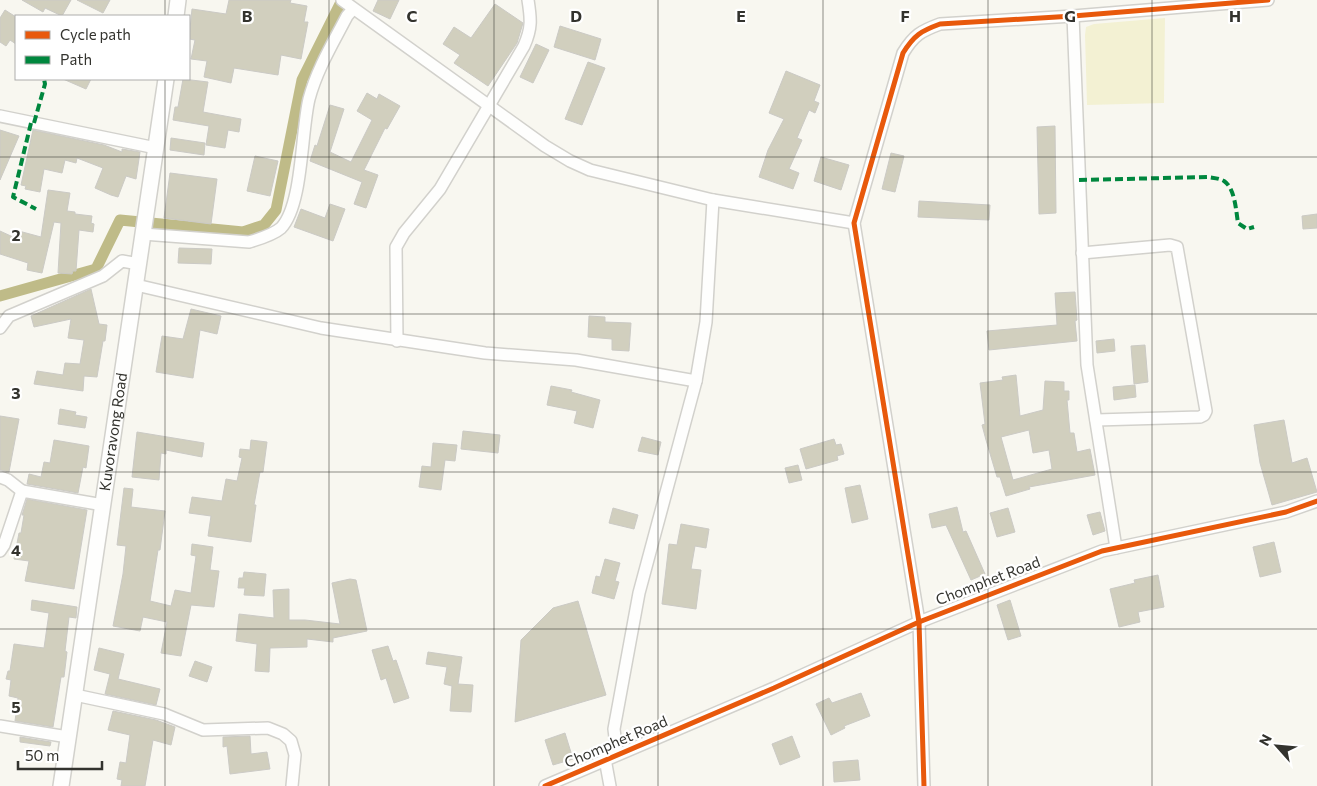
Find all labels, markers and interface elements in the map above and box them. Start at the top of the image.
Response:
text: B [242,6,253,25]
text: C [407,6,418,25]
text: D [570,6,582,25]
text: E [736,6,746,25]
text: F [900,6,910,25]
text: G [1064,6,1076,25]
text: H [1229,6,1241,25]
legend [15,15,190,80]
text: Cycle path [60,25,131,43]
text: Path [60,50,92,68]
text: 2 [11,225,21,244]
street label: Kuvoravong Road [95,371,130,492]
text: 3 [11,383,21,402]
text: 4 [11,540,21,559]
street label: Chomphet Road [933,552,1042,608]
text: 5 [11,697,21,716]
street label: Chomphet Road [561,711,670,771]
north arrow [1252,721,1302,771]
text: N [1255,731,1275,748]
scale bar [18,738,101,770]
text: 50 m [25,746,59,764]

